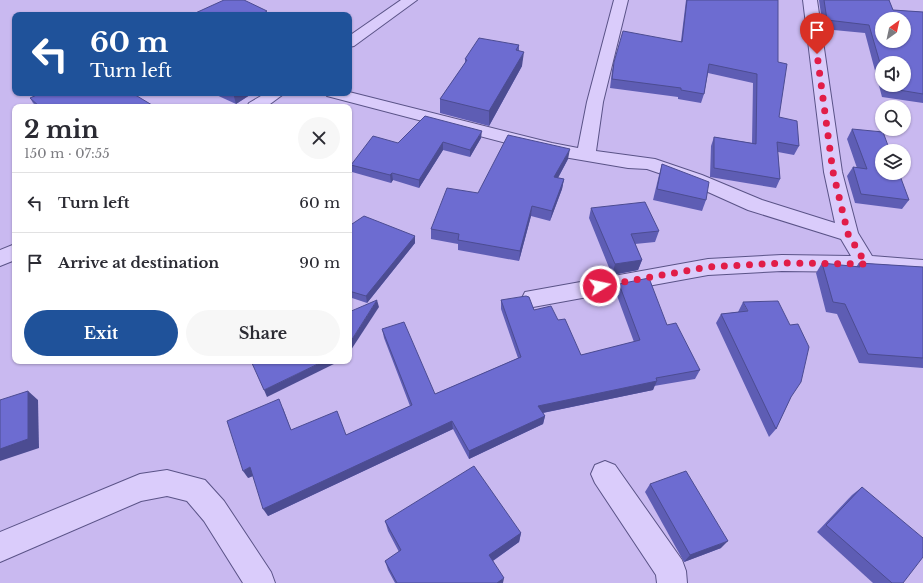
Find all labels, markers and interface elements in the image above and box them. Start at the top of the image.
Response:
north arrow [875,12,911,48]
map controls [875,12,911,180]
pin [800,13,834,54]
icon: arrive [806,19,828,41]
text: 60 m [90,25,168,60]
icon: left [24,28,76,80]
button: sound [875,56,911,92]
text: Turn left [90,60,172,82]
button: search [875,100,911,136]
text: 2 min [24,115,99,144]
button: close [298,117,340,159]
button: layers [875,144,911,180]
text: 150 m · 07:55 [24,145,110,162]
icon: left [24,192,46,214]
text: Turn left [58,193,129,212]
text: 60 m [299,193,340,212]
icon: arrive [24,252,46,274]
text: Arrive at destination [58,253,219,272]
text: 90 m [299,253,340,272]
position arrow [579,265,621,307]
button: Exit [24,310,178,356]
button: Share [186,310,340,356]

